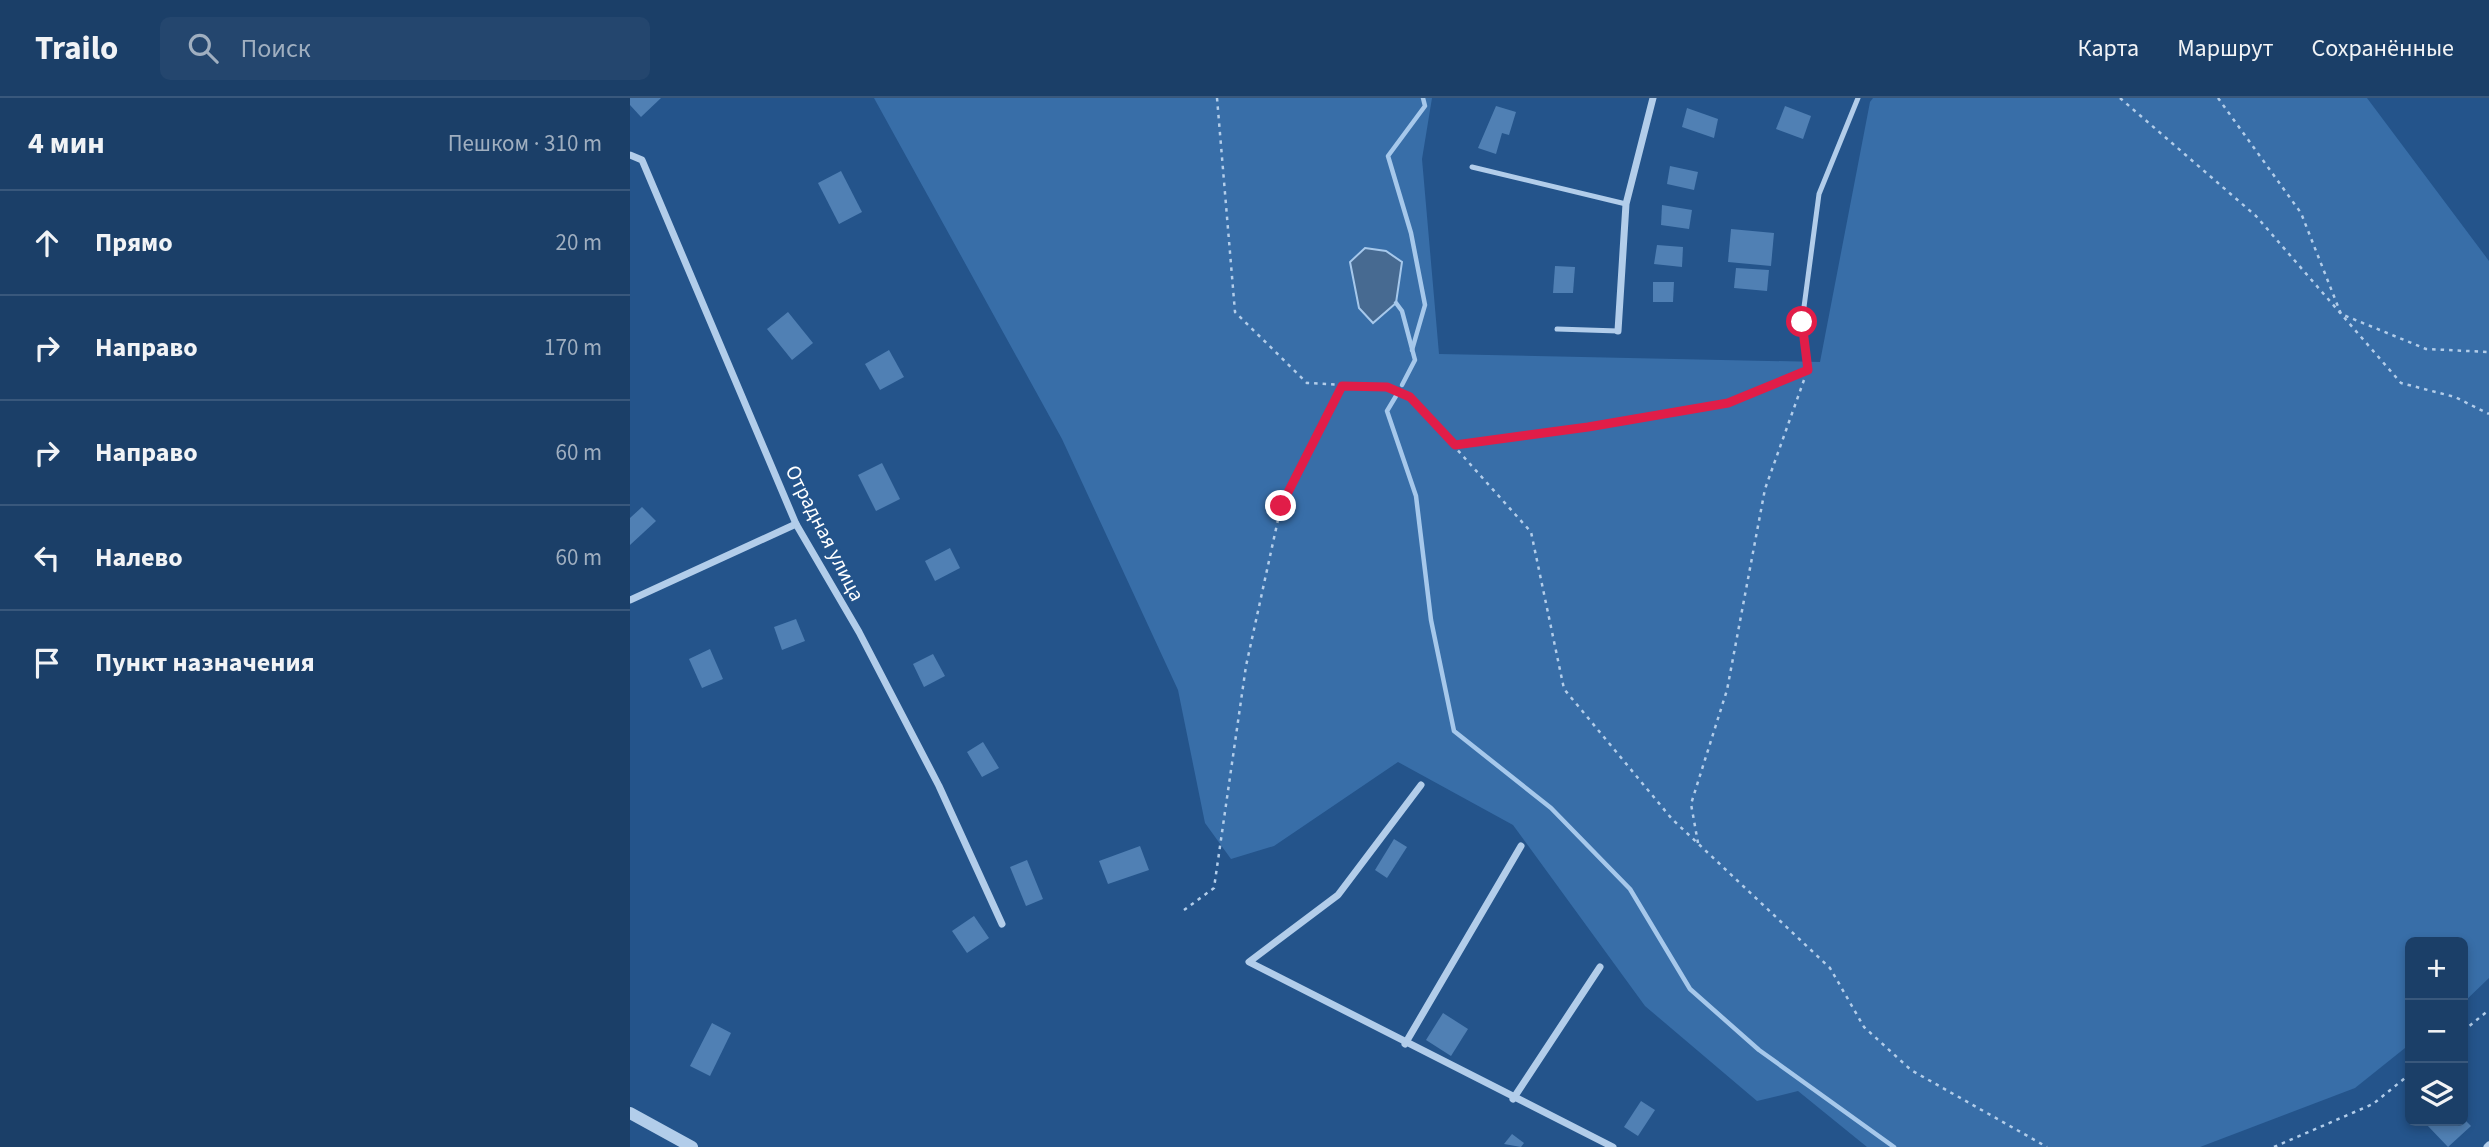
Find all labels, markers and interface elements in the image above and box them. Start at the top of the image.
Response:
search box [160,17,650,80]
text: Trailo [35,25,118,72]
icon: search [184,29,222,67]
text: Поиск [240,30,311,67]
text: Карта [2078,31,2139,66]
text: Маршрут [2177,31,2273,66]
text: Сохранённые [2311,31,2454,66]
text: 4 мин [28,122,105,165]
text: Пешком · 310 m [448,127,602,160]
icon: ahead [28,224,66,262]
text: Прямо [95,224,173,261]
text: 20 m [555,226,602,259]
route start [1786,306,1817,337]
icon: right [28,329,66,367]
text: Направо [95,329,198,366]
text: 170 m [544,331,602,364]
icon: right [28,434,66,472]
text: Направо [95,434,198,471]
text: 60 m [555,436,602,469]
street label: Отрадная улица [778,460,872,606]
route end [1265,490,1296,521]
icon: left [28,539,66,577]
text: Налево [95,539,183,576]
text: 60 m [555,541,602,574]
icon: arrive [28,644,66,682]
text: Пункт назначения [95,644,315,681]
map controls [2405,937,2468,1126]
button: + [2405,937,2468,1000]
button: − [2405,1000,2468,1063]
button: layers [2405,1063,2468,1126]

